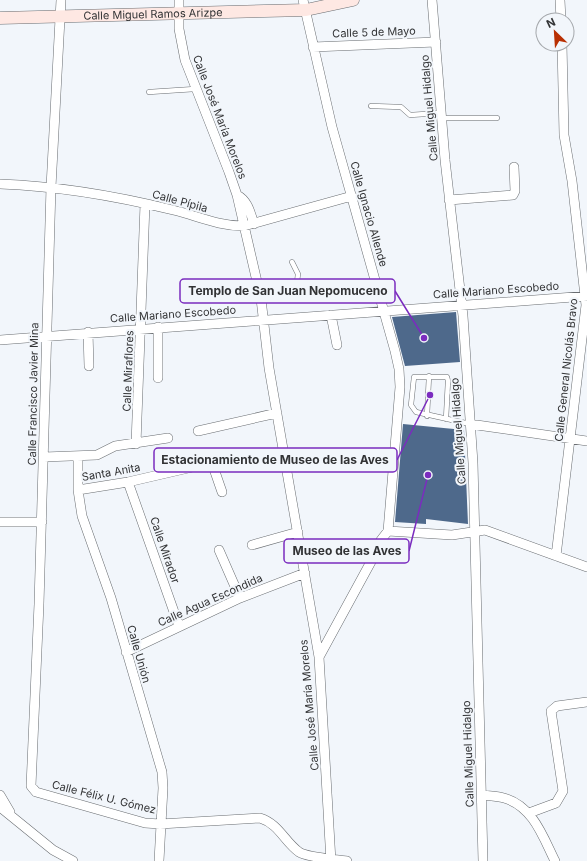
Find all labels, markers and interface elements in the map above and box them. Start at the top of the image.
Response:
street label: Calle Miguel Ramos Arizpe [83,5,223,23]
north arrow [535,12,575,52]
text: N [544,15,558,31]
street label: Calle 5 de Mayo [332,24,416,40]
street label: Calle José María Morelos [190,53,250,181]
street label: Calle Miguel Hidalgo [417,54,441,162]
street label: Calle Ignacio Allende [347,160,391,268]
street label: Calle Pípila [151,187,209,215]
callout: Templo de San Juan Nepomuceno [180,279,395,303]
street label: Calle Mariano Escobedo [433,279,560,301]
text: Templo de San Juan Nepomuceno [188,283,388,298]
street label: Calle General Nicolás Bravo [552,297,581,442]
street label: Calle Mariano Escobedo [110,303,237,325]
street label: Calle Francisco Javier Mina [25,322,41,466]
street label: Calle Miraflores [120,330,136,412]
street label: Calle Miguel Hidalgo [447,377,469,485]
callout: Estacionamiento de Museo de las Aves [154,448,397,472]
text: Estacionamiento de Museo de las Aves [161,452,389,467]
street label: Santa Anita [81,460,141,484]
street label: Calle Mirador [147,515,183,585]
callout: Museo de las Aves [284,539,409,563]
text: Museo de las Aves [292,543,402,558]
street label: Calle Agua Escondida [155,571,265,629]
street label: Calle Unión [124,623,154,685]
street label: Calle José María Morelos [296,639,322,771]
street label: Calle Miguel Hidalgo [459,700,477,808]
street label: Calle Félix U. Gómez [50,777,158,817]

